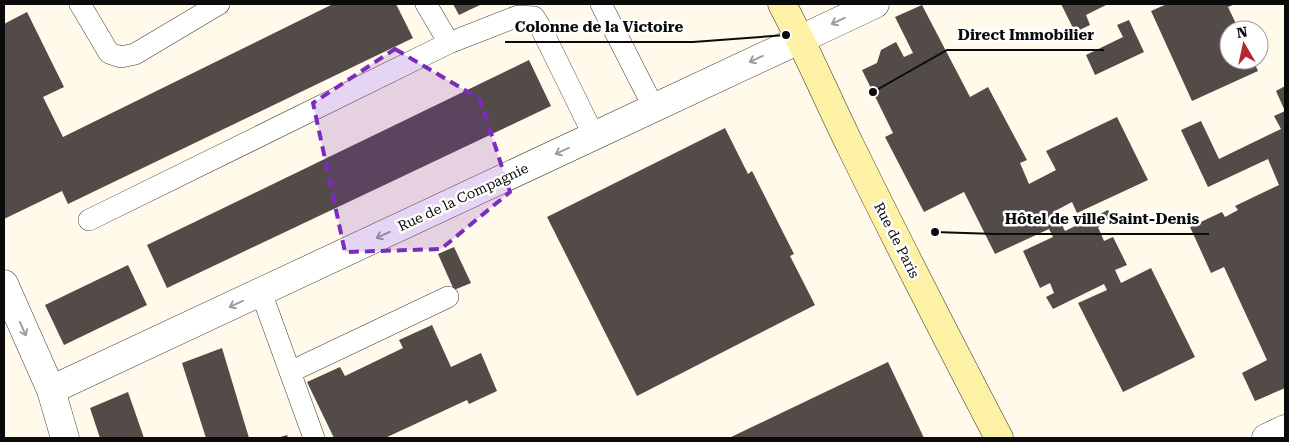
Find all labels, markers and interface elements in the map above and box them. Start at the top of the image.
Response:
callout: Colonne de la Victoire [505,12,693,42]
one-way arrow [831,17,846,26]
text: Colonne de la Victoire [515,18,683,36]
callout: Direct Immobilier [947,20,1104,50]
north arrow [1219,20,1269,70]
text: N [1235,23,1249,41]
text: Direct Immobilier [958,26,1094,44]
one-way arrow [749,54,764,64]
one-way arrow [555,146,570,156]
street label: Rue de la Compagnie [395,160,531,234]
street label: Rue de Paris [871,199,923,281]
callout: Hôtel de ville Saint-Denis [995,204,1209,234]
text: Hôtel de ville Saint-Denis [1005,210,1199,228]
one-way arrow [376,230,391,240]
one-way arrow [229,299,244,309]
one-way arrow [19,321,29,336]

